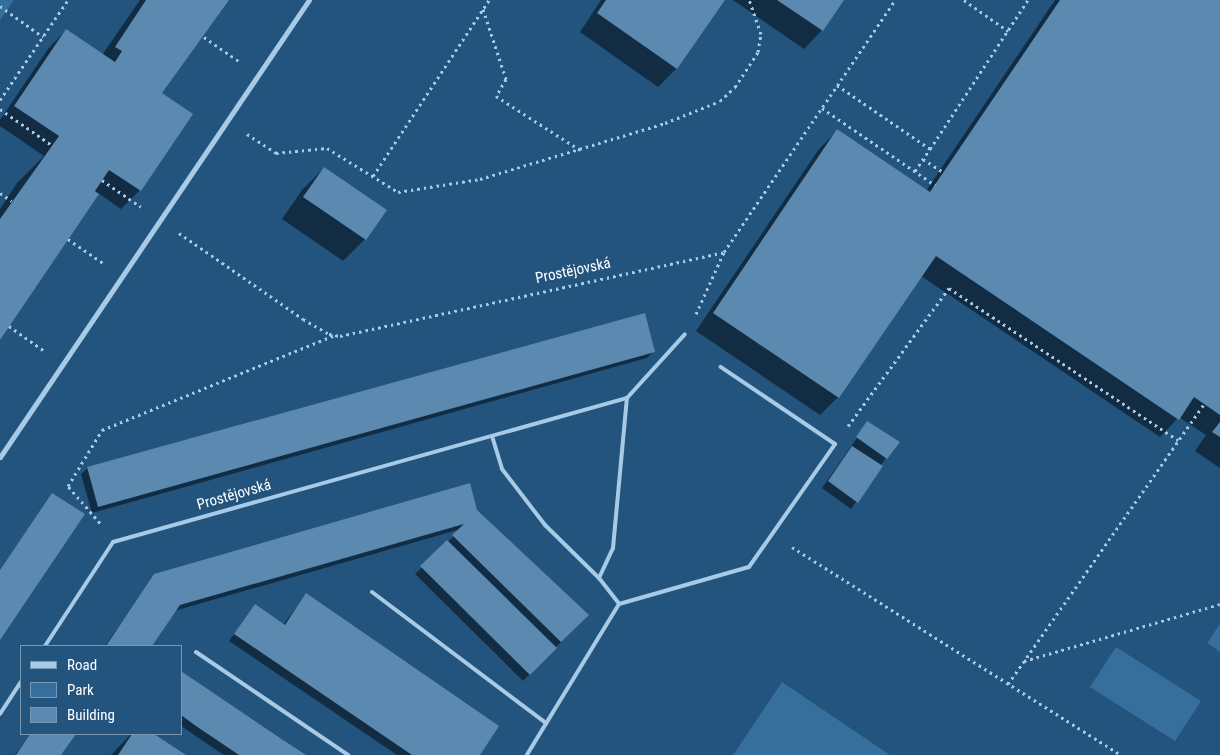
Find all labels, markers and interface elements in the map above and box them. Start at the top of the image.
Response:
street label: Prostějovská [534,254,612,288]
street label: Prostějovská [195,476,273,514]
legend [20,645,182,735]
text: Road [67,656,97,674]
text: Park [67,681,94,699]
text: Building [67,706,115,724]

